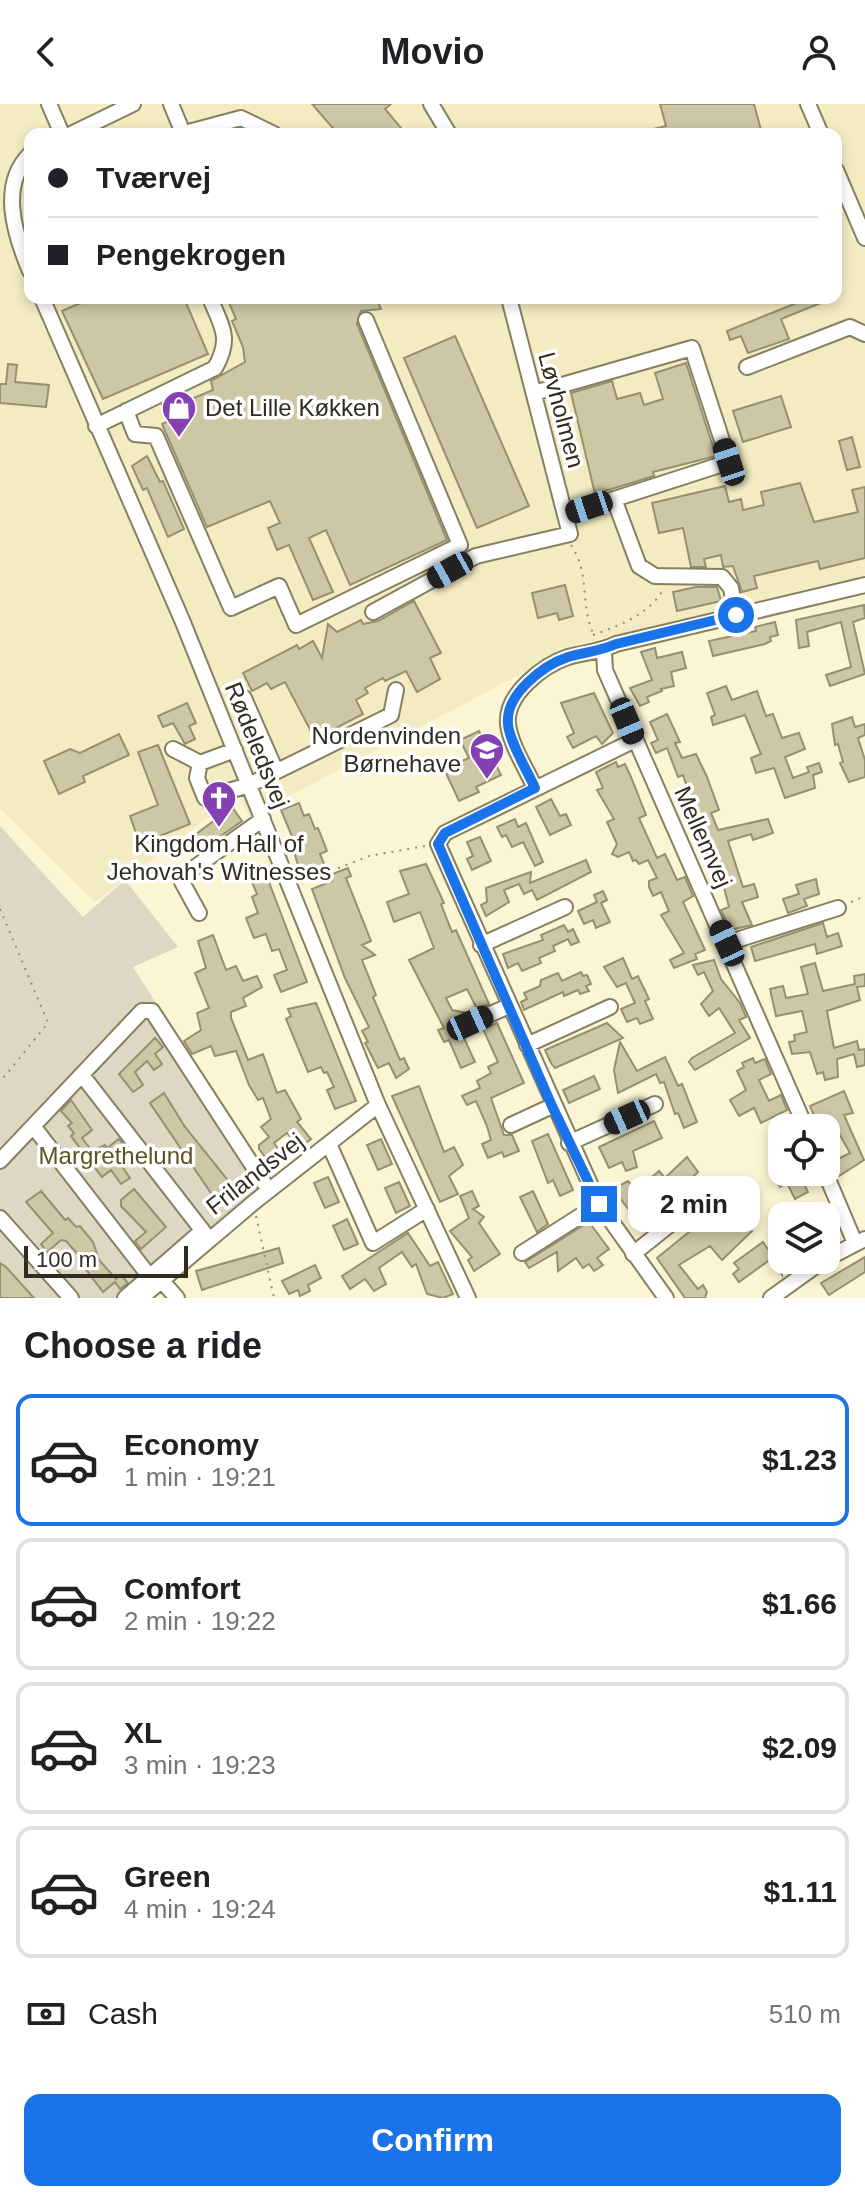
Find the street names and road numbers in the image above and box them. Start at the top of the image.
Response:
street label: Løvholmen [533,349,590,471]
street label: Rødeledsvej [220,678,295,812]
street label: Mellemvej [669,782,738,892]
street label: Frilandsvej [201,1127,309,1220]

